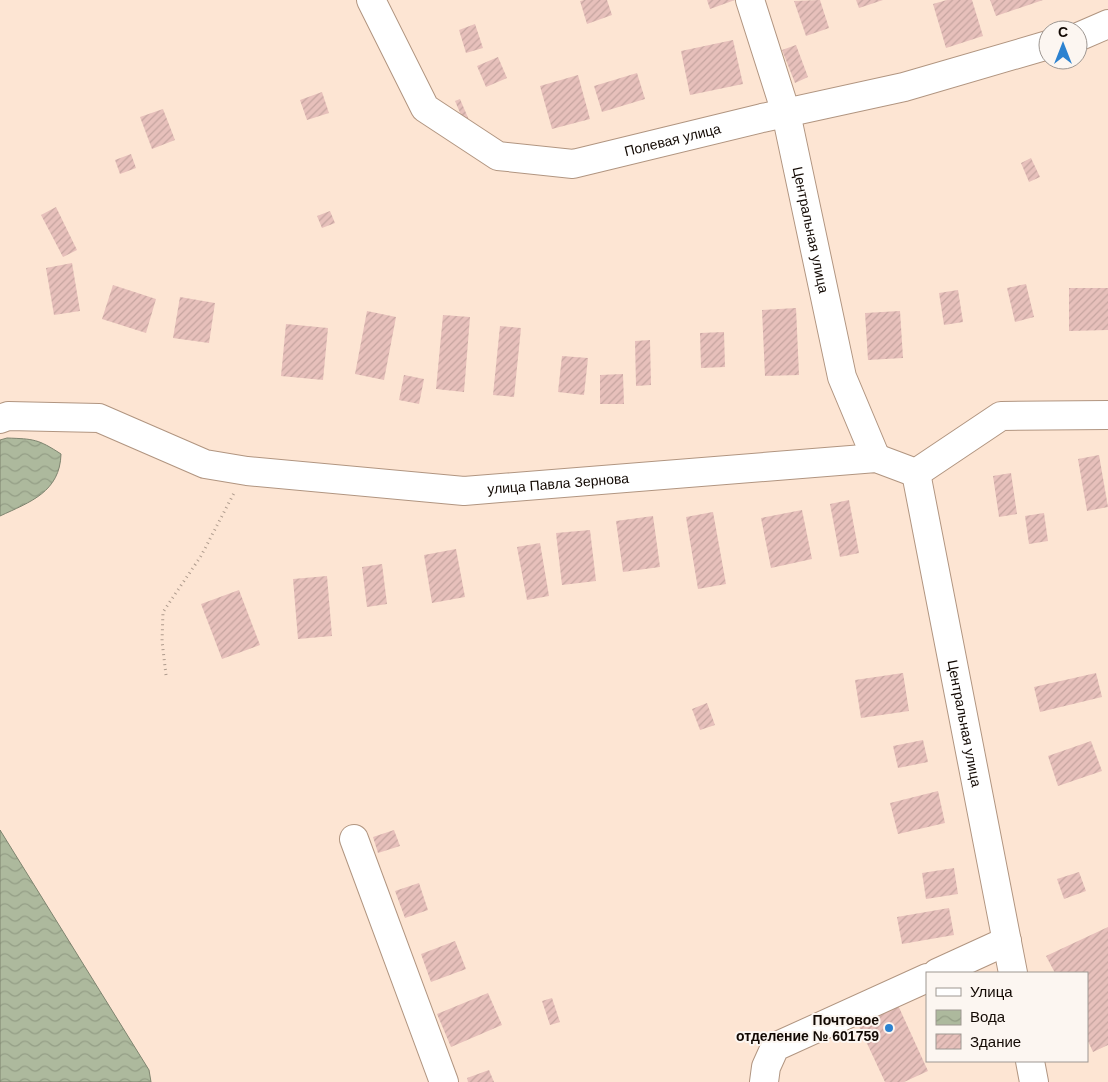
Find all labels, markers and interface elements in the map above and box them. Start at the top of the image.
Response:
north arrow [1038,20,1088,70]
text: С [1058,24,1068,40]
street label: Полевая улица [623,120,723,159]
street label: Центральная улица [790,165,832,295]
street label: улица Павла Зернова [487,470,630,497]
street label: Центральная улица [944,659,985,788]
legend [926,972,1088,1062]
text: Улица [970,983,1013,1000]
text: Вода [970,1008,1006,1025]
place label: Почтовое отделение № 601759 [736,1012,879,1044]
marker: Почтовое отделение № 601759 [883,1022,895,1034]
text: Здание [970,1033,1021,1050]

